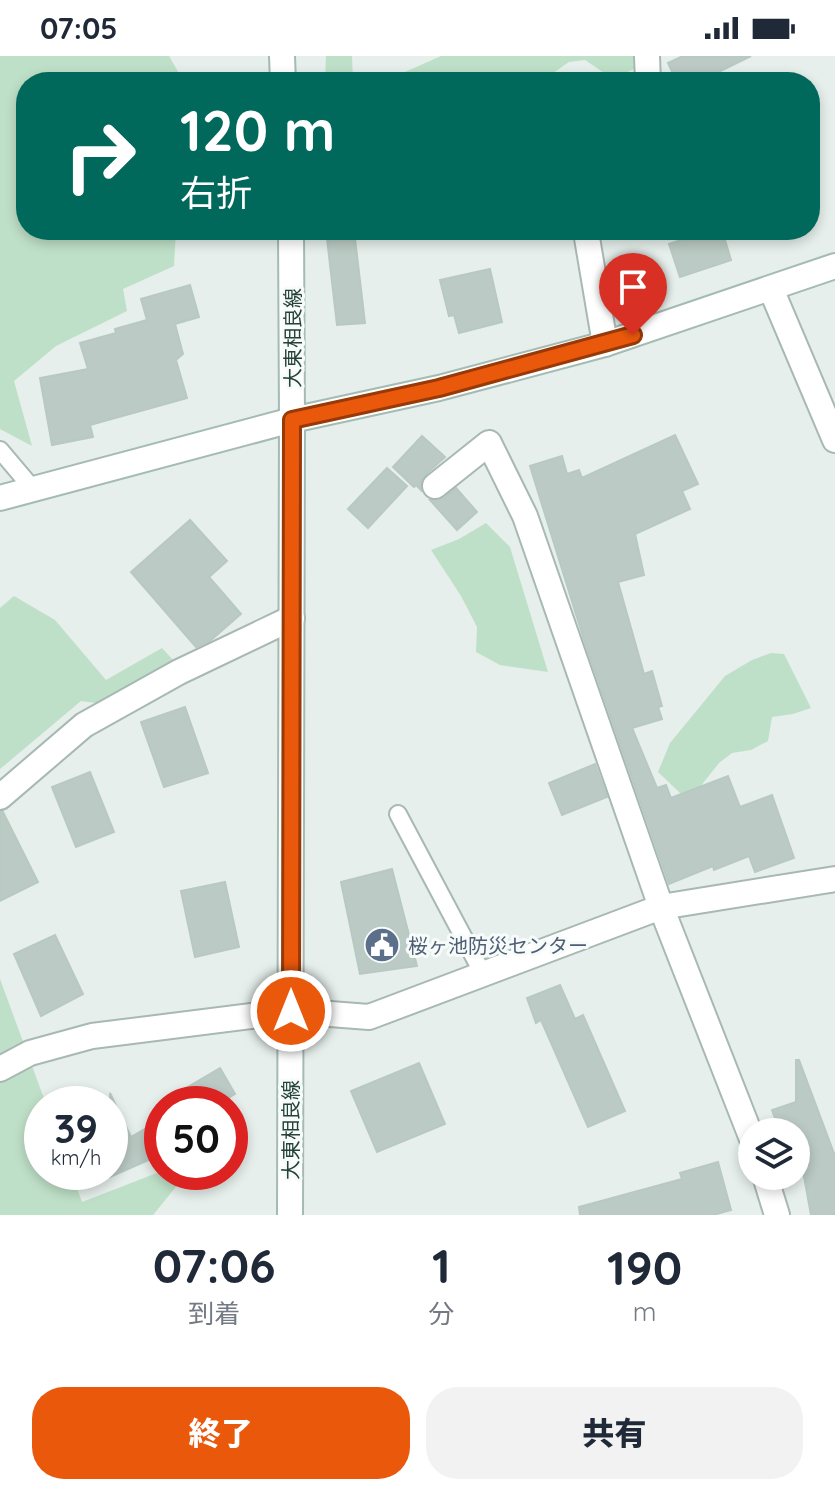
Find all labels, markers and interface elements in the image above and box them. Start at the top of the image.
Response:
text: 07:05 [40,9,118,47]
text: 120 m [180,95,335,165]
icon: right [48,104,152,208]
text: 右折 [180,170,252,215]
pin [599,253,667,335]
icon: arrive [611,265,655,309]
street label: 大東相良線 [280,288,305,388]
public building icon: 桜ヶ池防災センター [363,926,401,964]
place label: 桜ヶ池防災センター [408,933,588,958]
position arrow [249,969,333,1053]
street label: 大東相良線 [278,1080,303,1180]
speed limit sign: 50 [144,1086,248,1190]
text: 39 [54,1103,98,1153]
map controls [738,1118,810,1190]
button: layers [738,1118,810,1190]
text: km/h [51,1145,101,1170]
text: 07:06 [153,1235,276,1295]
text: 1 [432,1235,451,1295]
text: 190 [607,1237,682,1297]
text: m [633,1295,656,1328]
text: 到着 [188,1297,240,1330]
text: 分 [428,1297,454,1330]
button: 終了 [32,1387,410,1479]
button: 共有 [426,1387,803,1479]

